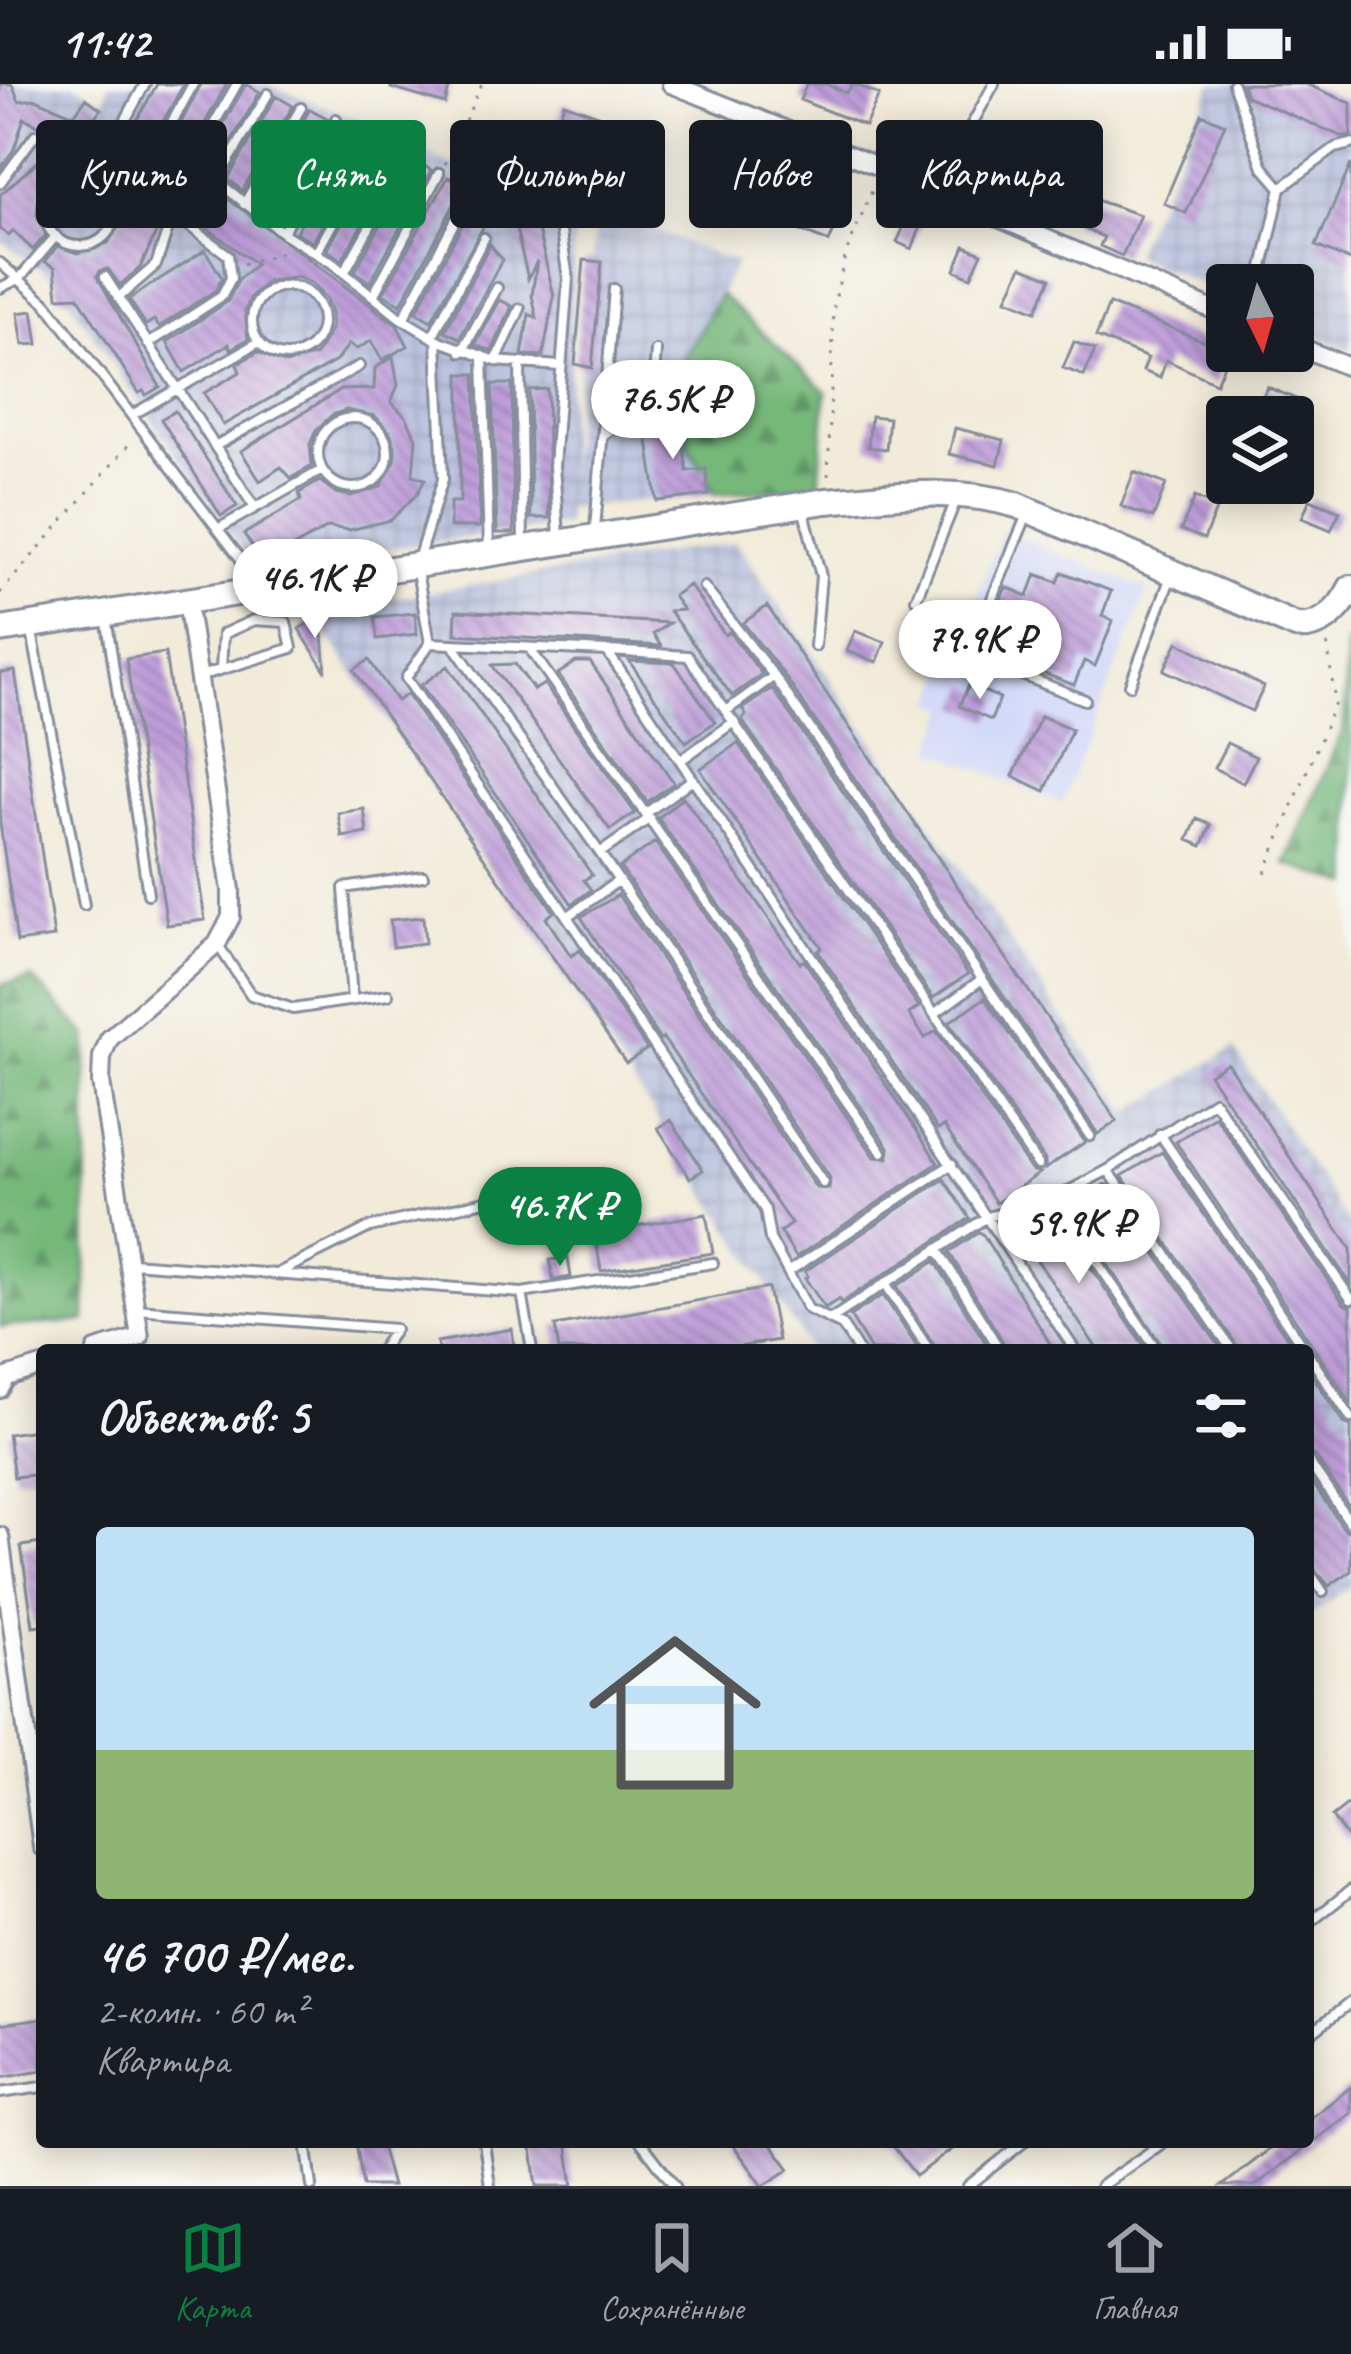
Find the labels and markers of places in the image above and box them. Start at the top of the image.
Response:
pin: 76.5K ₽ [562,360,784,462]
pin: 46.1K ₽ [204,539,426,641]
pin: 79.9K ₽ [869,600,1091,702]
pin: 46.7K ₽ [449,1167,671,1269]
pin: 59.9K ₽ [968,1184,1190,1286]

